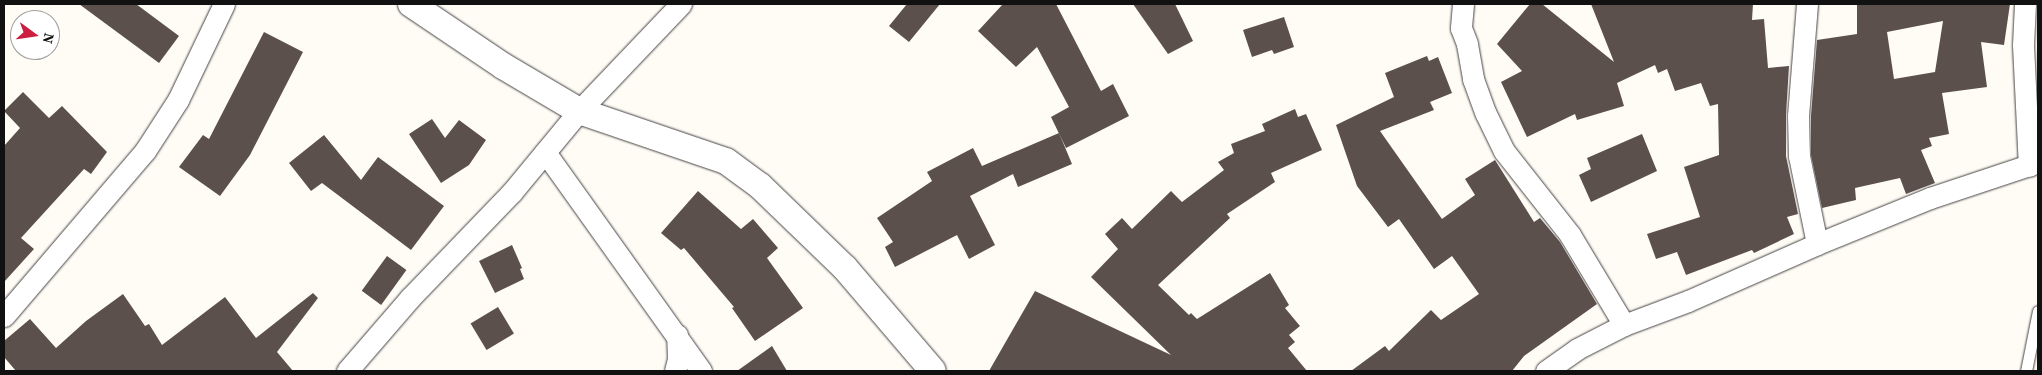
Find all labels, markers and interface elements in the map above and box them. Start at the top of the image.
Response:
north arrow [10,10,60,60]
text: N [38,31,60,46]

